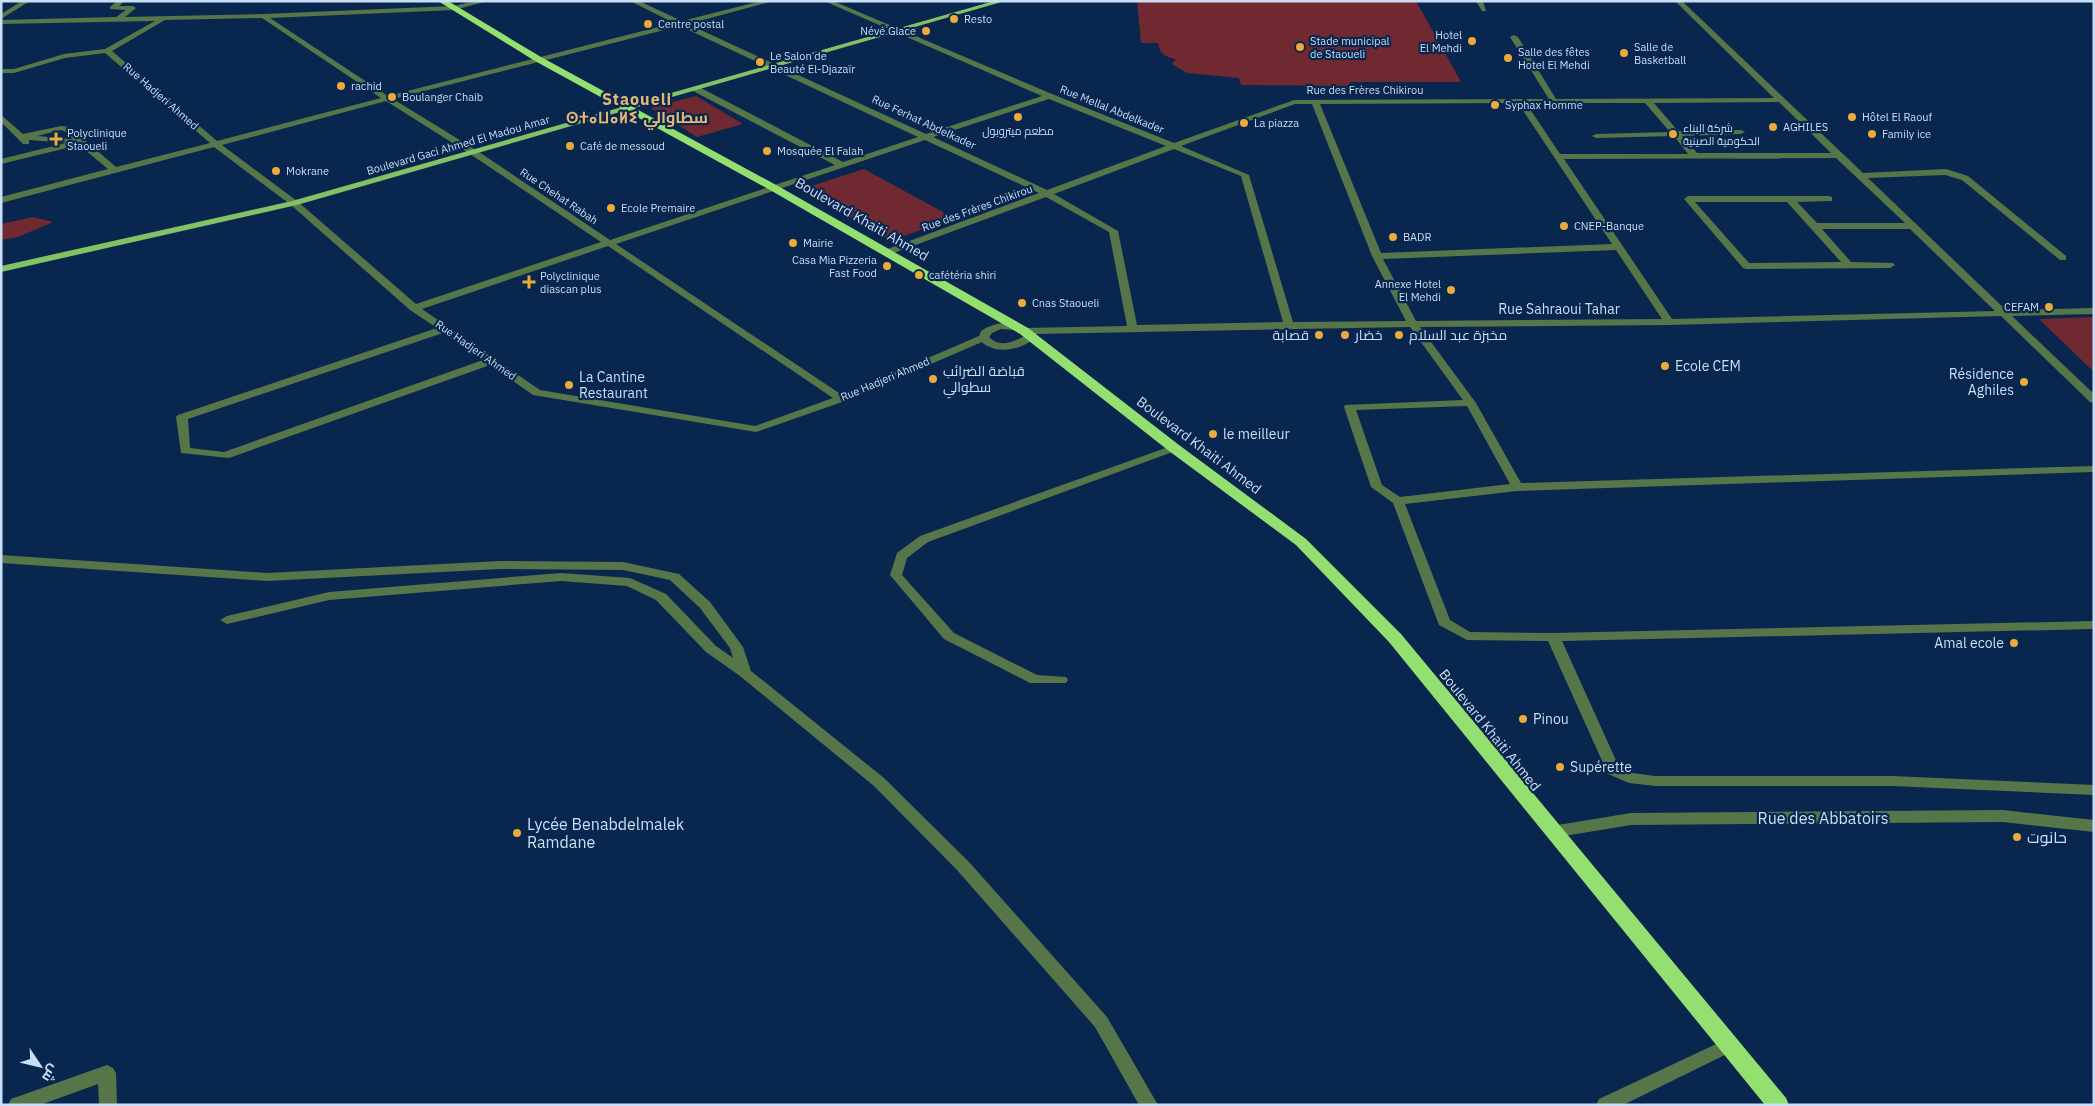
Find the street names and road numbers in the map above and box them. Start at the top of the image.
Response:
street label: Rue Hadjeri Ahmed [120,59,202,133]
street label: Rue Mellal Abdelkader [1058,82,1166,136]
street label: Rue des Frères Chikirou [1307,83,1423,97]
street label: Rue Ferhat Abdelkader [870,92,978,152]
street label: Boulevard Gaci Ahmed El Madou Amar [365,112,551,178]
street label: Rue Chehat Rabah [517,165,601,227]
street label: Boulevard Khaiti Ahmed [792,173,932,265]
street label: Rue des Frères Chikirou [920,181,1034,235]
street label: Rue Sahraoui Tahar [1498,300,1620,318]
street label: Rue Hadjeri Ahmed [433,317,519,383]
street label: Rue Hadjeri Ahmed [838,354,932,404]
street label: Boulevard Khaiti Ahmed [1133,392,1265,498]
street label: Boulevard Khaiti Ahmed [1435,665,1545,795]
street label: Rue des Abbatoirs [1757,808,1889,828]

